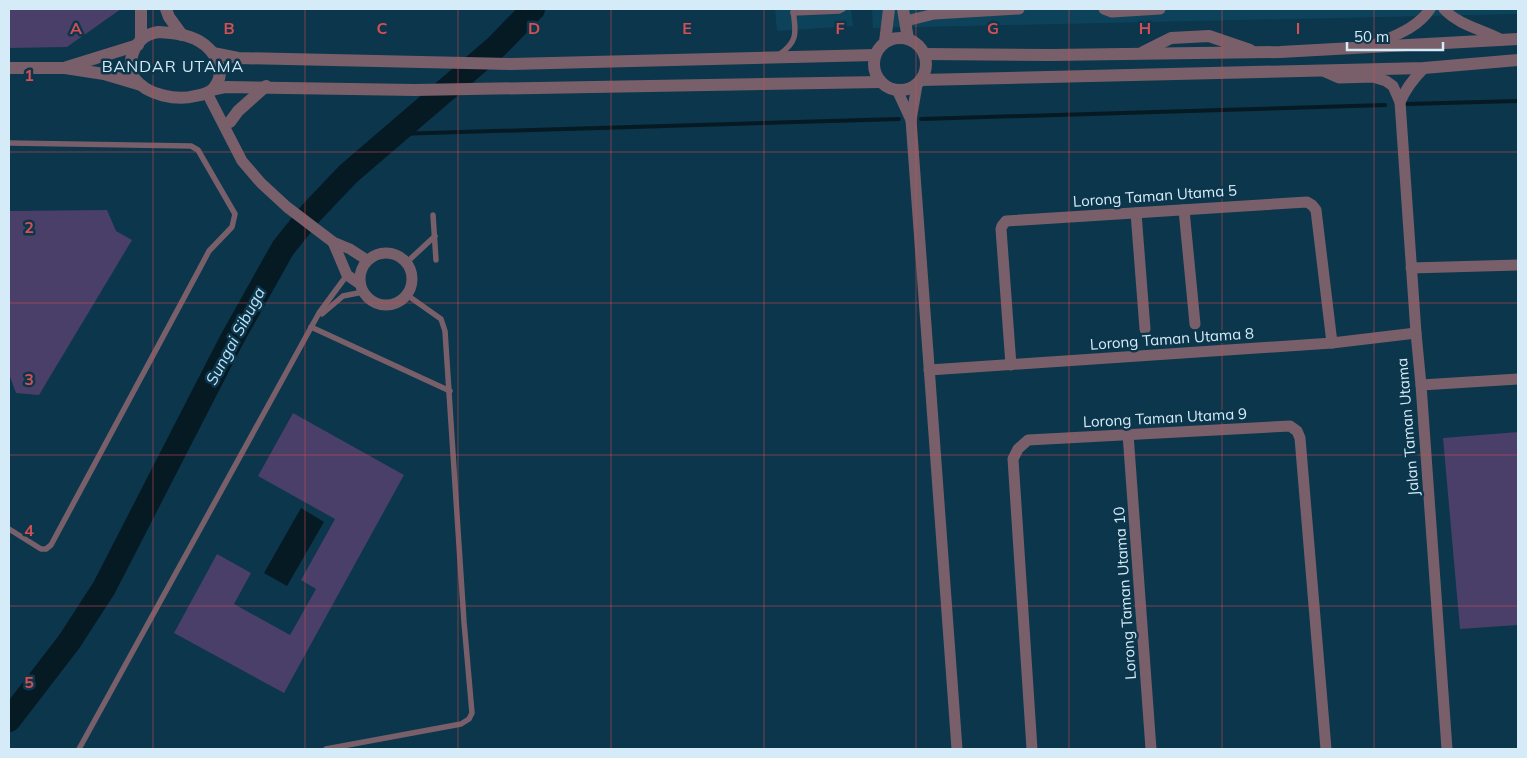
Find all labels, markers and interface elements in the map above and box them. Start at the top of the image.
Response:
text: A [70,18,82,38]
text: B [223,18,235,38]
text: C [377,18,388,38]
text: D [528,18,540,38]
text: E [682,18,692,38]
text: F [835,18,845,38]
text: G [987,18,999,38]
text: H [1139,18,1151,38]
text: I [1296,18,1300,38]
scale bar [1347,20,1443,52]
text: 50 m [1354,27,1389,46]
district label: BANDAR UTAMA [102,56,244,76]
text: 1 [24,65,34,85]
street label: Lorong Taman Utama 5 [1072,180,1238,211]
text: 2 [24,217,34,237]
water label: Sungai Sibuga [201,283,269,388]
street label: Lorong Taman Utama 8 [1089,323,1255,354]
street label: Jalan Taman Utama [1392,357,1423,497]
text: 3 [24,369,34,389]
street label: Lorong Taman Utama 9 [1082,404,1248,431]
street label: Lorong Taman Utama 10 [1109,506,1140,680]
text: 4 [24,520,34,540]
text: 5 [24,672,34,692]

